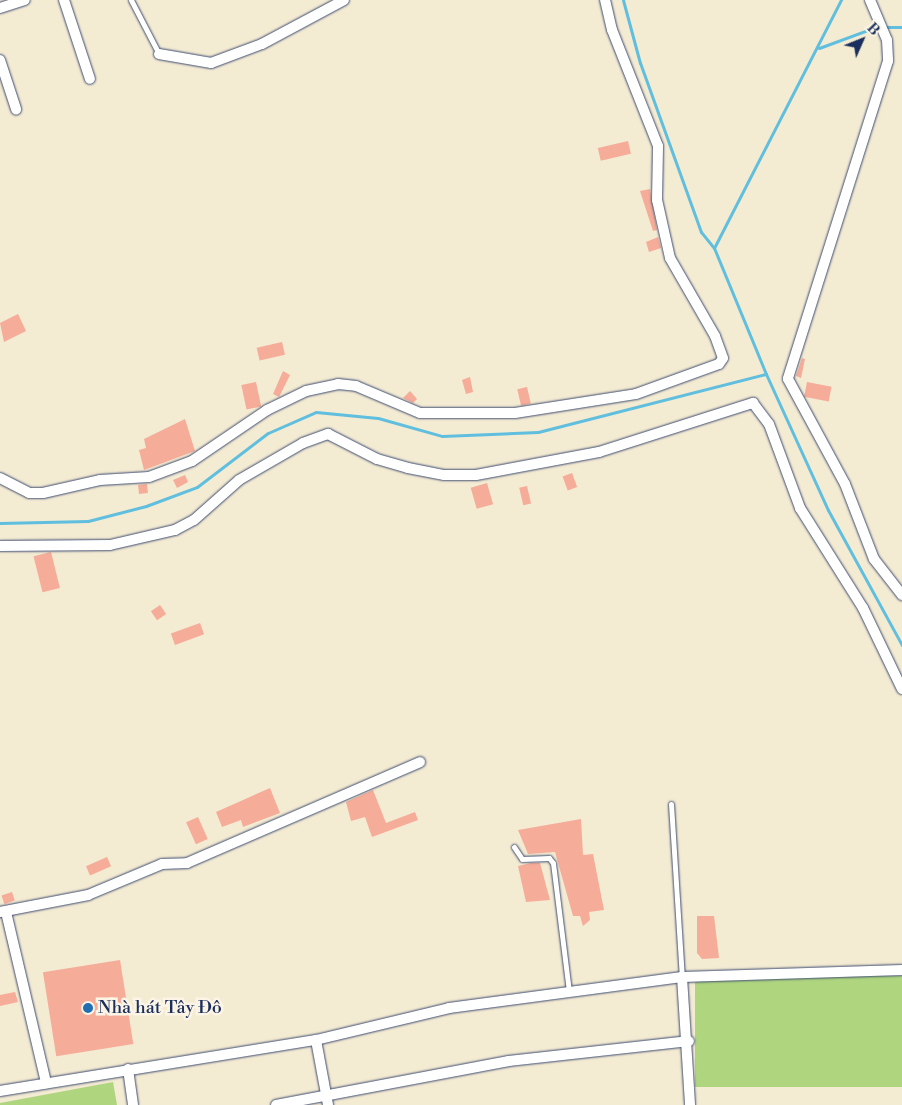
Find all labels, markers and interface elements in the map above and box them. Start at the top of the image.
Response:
north arrow [837,15,887,65]
text: B [863,20,883,40]
place label: Nhà hát Tây Đô [98,997,222,1019]
marker: Nhà hát Tây Đô [82,1002,94,1014]

